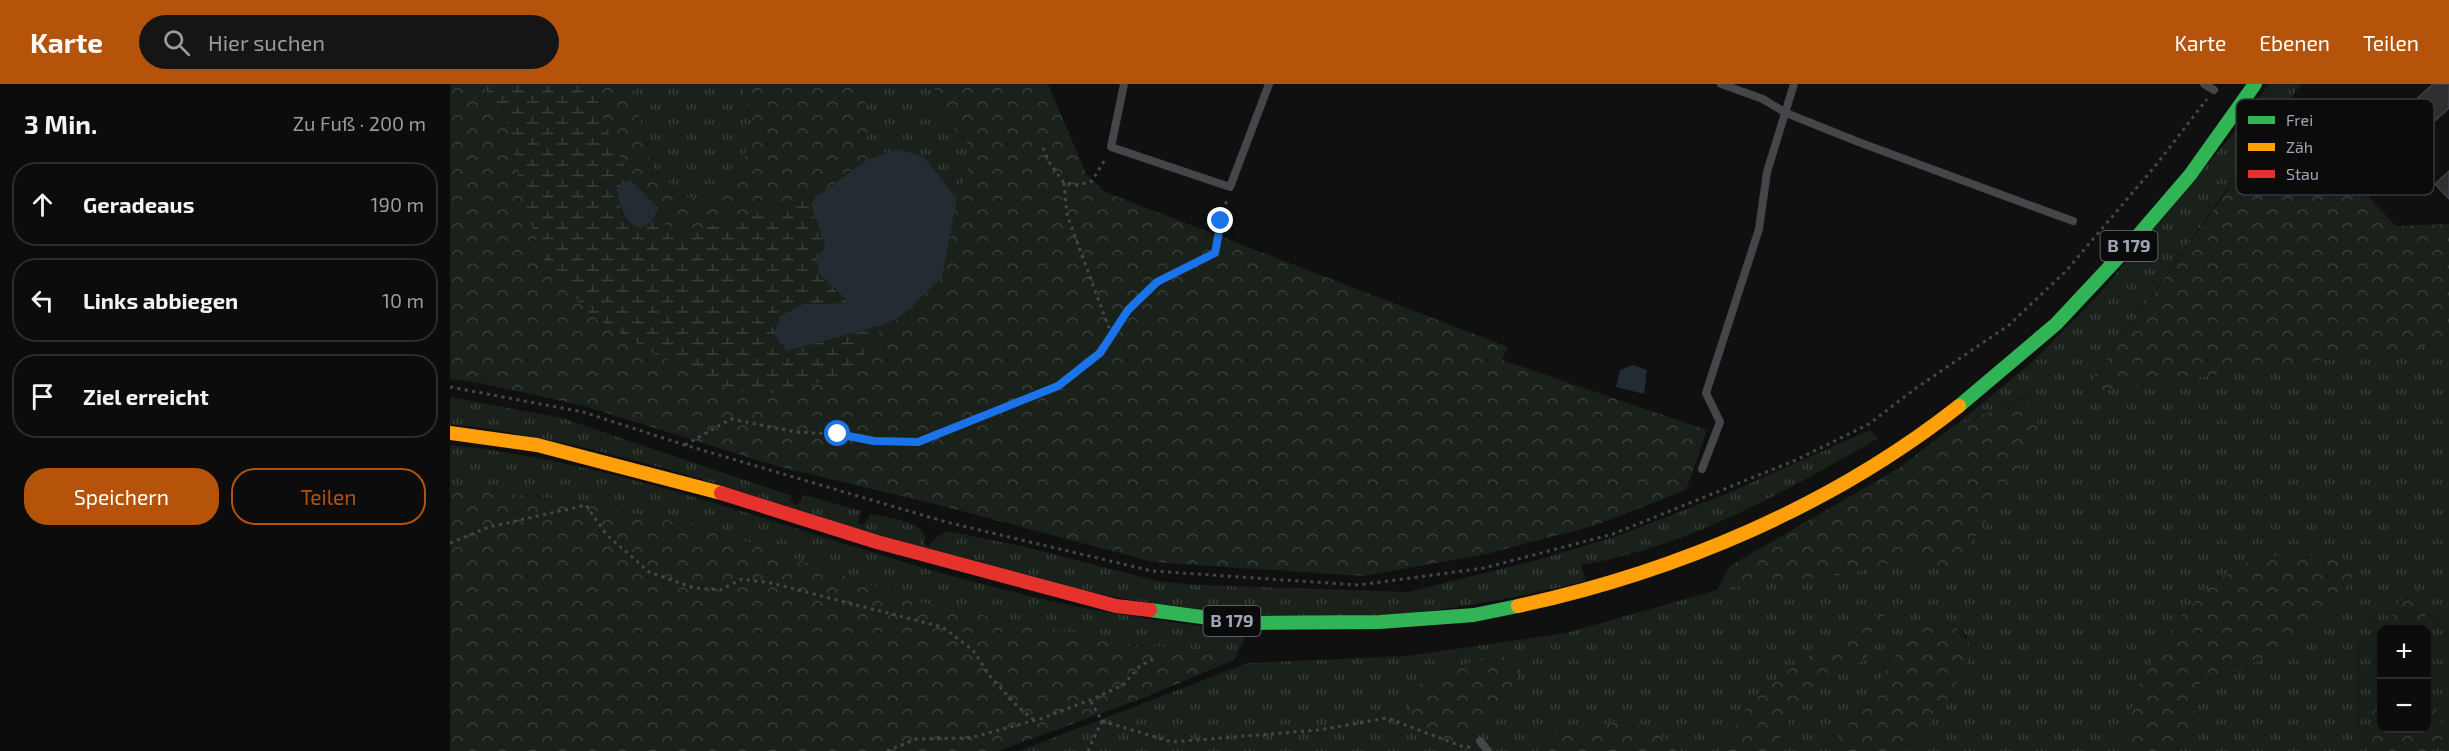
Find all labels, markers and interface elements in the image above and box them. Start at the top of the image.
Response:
search box [139,15,559,69]
text: Karte [30,25,103,59]
icon: search [160,26,193,59]
text: Hier suchen [208,29,325,55]
text: Karte [2175,30,2226,55]
text: Ebenen [2259,30,2330,55]
text: Teilen [2363,30,2419,55]
legend [2236,99,2434,195]
text: 3 Min. [24,108,97,139]
text: Frei [2286,110,2313,129]
text: Zu Fuß · 200 m [293,111,426,135]
text: Zäh [2286,137,2313,156]
text: Stau [2286,164,2319,183]
icon: ahead [26,188,59,221]
text: Geradeaus [83,191,194,217]
text: 190 m [371,192,424,216]
route end [1207,207,1233,233]
road number: B 179 [2100,231,2158,261]
icon: left [26,284,59,317]
text: Links abbiegen [83,287,238,313]
text: 10 m [382,288,424,312]
icon: arrive [26,380,59,413]
text: Ziel erreicht [83,383,209,409]
route start [824,420,850,446]
button: Speichern [24,468,219,525]
button: Teilen [231,468,426,525]
road number: B 179 [1204,606,1260,636]
map controls [2377,625,2431,733]
button: + [2377,625,2431,679]
button: − [2377,679,2431,733]

